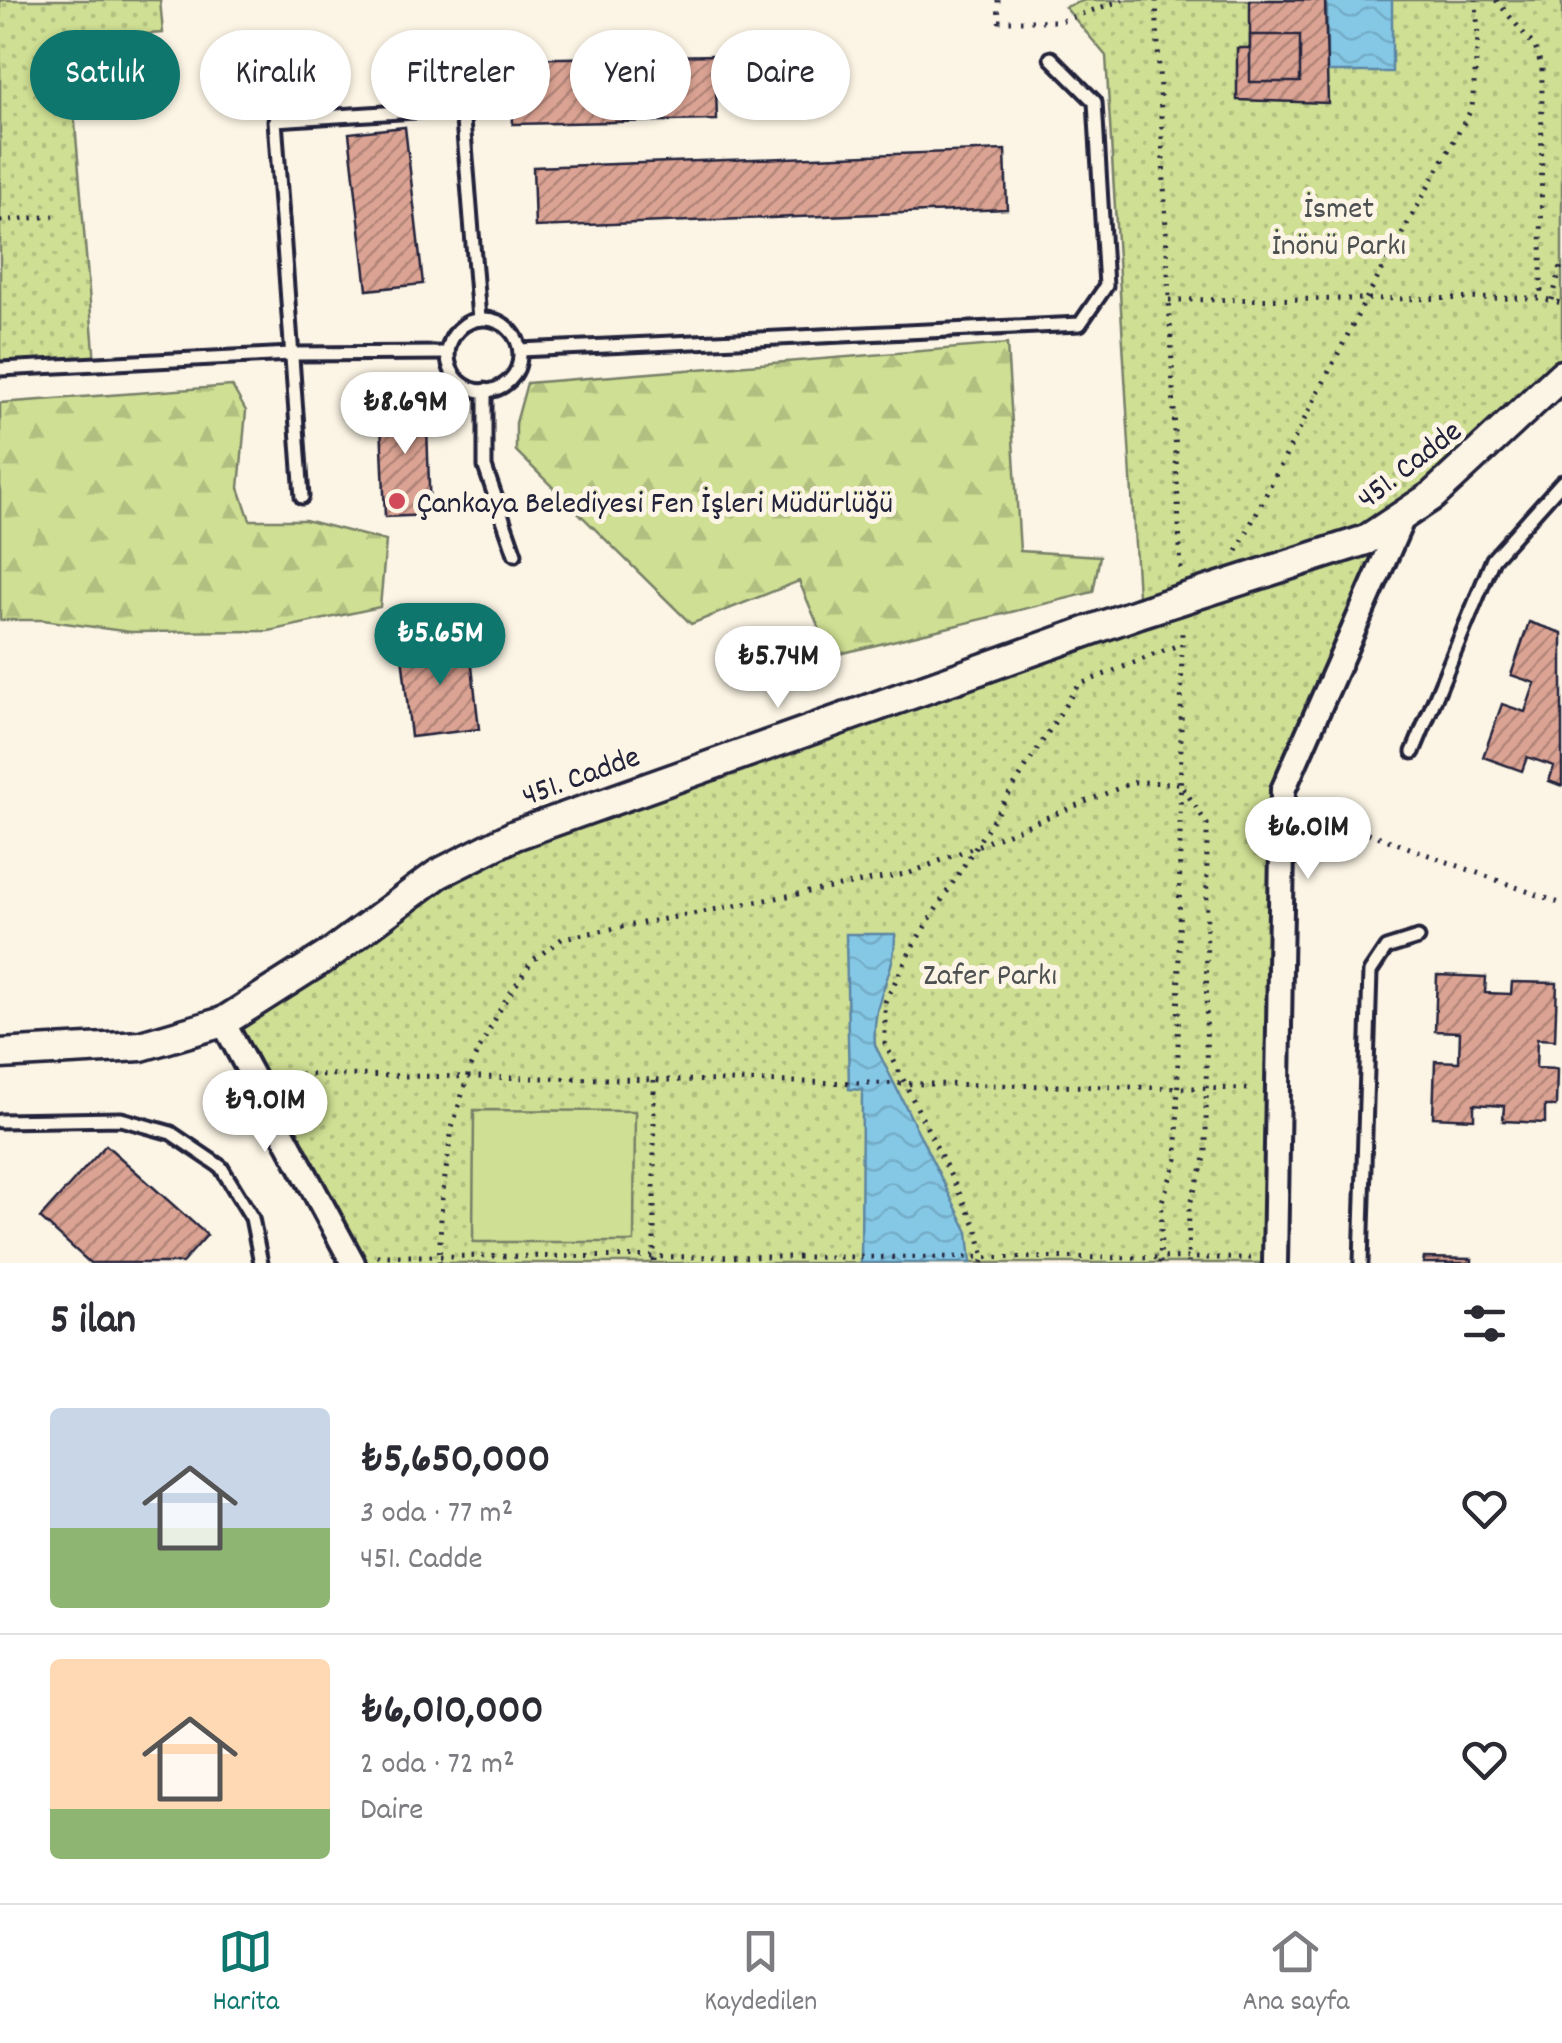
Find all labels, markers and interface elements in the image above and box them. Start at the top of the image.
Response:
chip: Satılık [30,30,180,120]
chip: Kiralık [200,30,351,120]
chip: Filtreler [371,30,550,120]
chip: Yeni [570,30,691,120]
chip: Daire [711,30,850,120]
park label: İsmet İnönü Parkı [1272,188,1406,271]
pin: ₺8.69M [324,372,486,457]
text: ₺8.69M [362,381,448,427]
street label: 451. Cadde [1349,411,1474,523]
place label: Çankaya Belediyesi Fen İşleri Müdürlüğü [417,483,893,529]
marker: Çankaya Belediyesi Fen İşleri Müdürlüğü [386,490,408,512]
pin: ₺5.65M [359,603,521,688]
text: ₺5.65M [396,612,484,658]
pin: ₺5.74M [697,626,859,711]
text: ₺5.74M [737,635,819,681]
street label: 451. Cadde [516,736,647,821]
pin: ₺6.01M [1227,797,1389,882]
text: ₺6.01M [1267,806,1349,852]
park label: Zafer Parkı [923,955,1057,1001]
pin: ₺9.01M [184,1070,346,1155]
text: ₺9.01M [225,1079,306,1125]
text: 5 ilan [50,1293,136,1353]
icon: filters [1457,1296,1512,1351]
text: ₺5,650,000 [360,1432,550,1492]
icon: home [130,1448,250,1568]
icon: heart [1457,1481,1512,1536]
text: 3 oda · 77 m² [360,1492,513,1538]
text: 451. Cadde [360,1538,483,1584]
text: ₺6,010,000 [360,1683,544,1743]
icon: home [130,1699,250,1819]
icon: heart [1457,1732,1512,1787]
text: 2 oda · 72 m² [360,1743,515,1789]
text: Daire [360,1789,423,1835]
tab: Harita [213,1924,279,2024]
tab: Kaydedilen [704,1924,817,2024]
tab: Ana sayfa [1242,1924,1349,2024]

